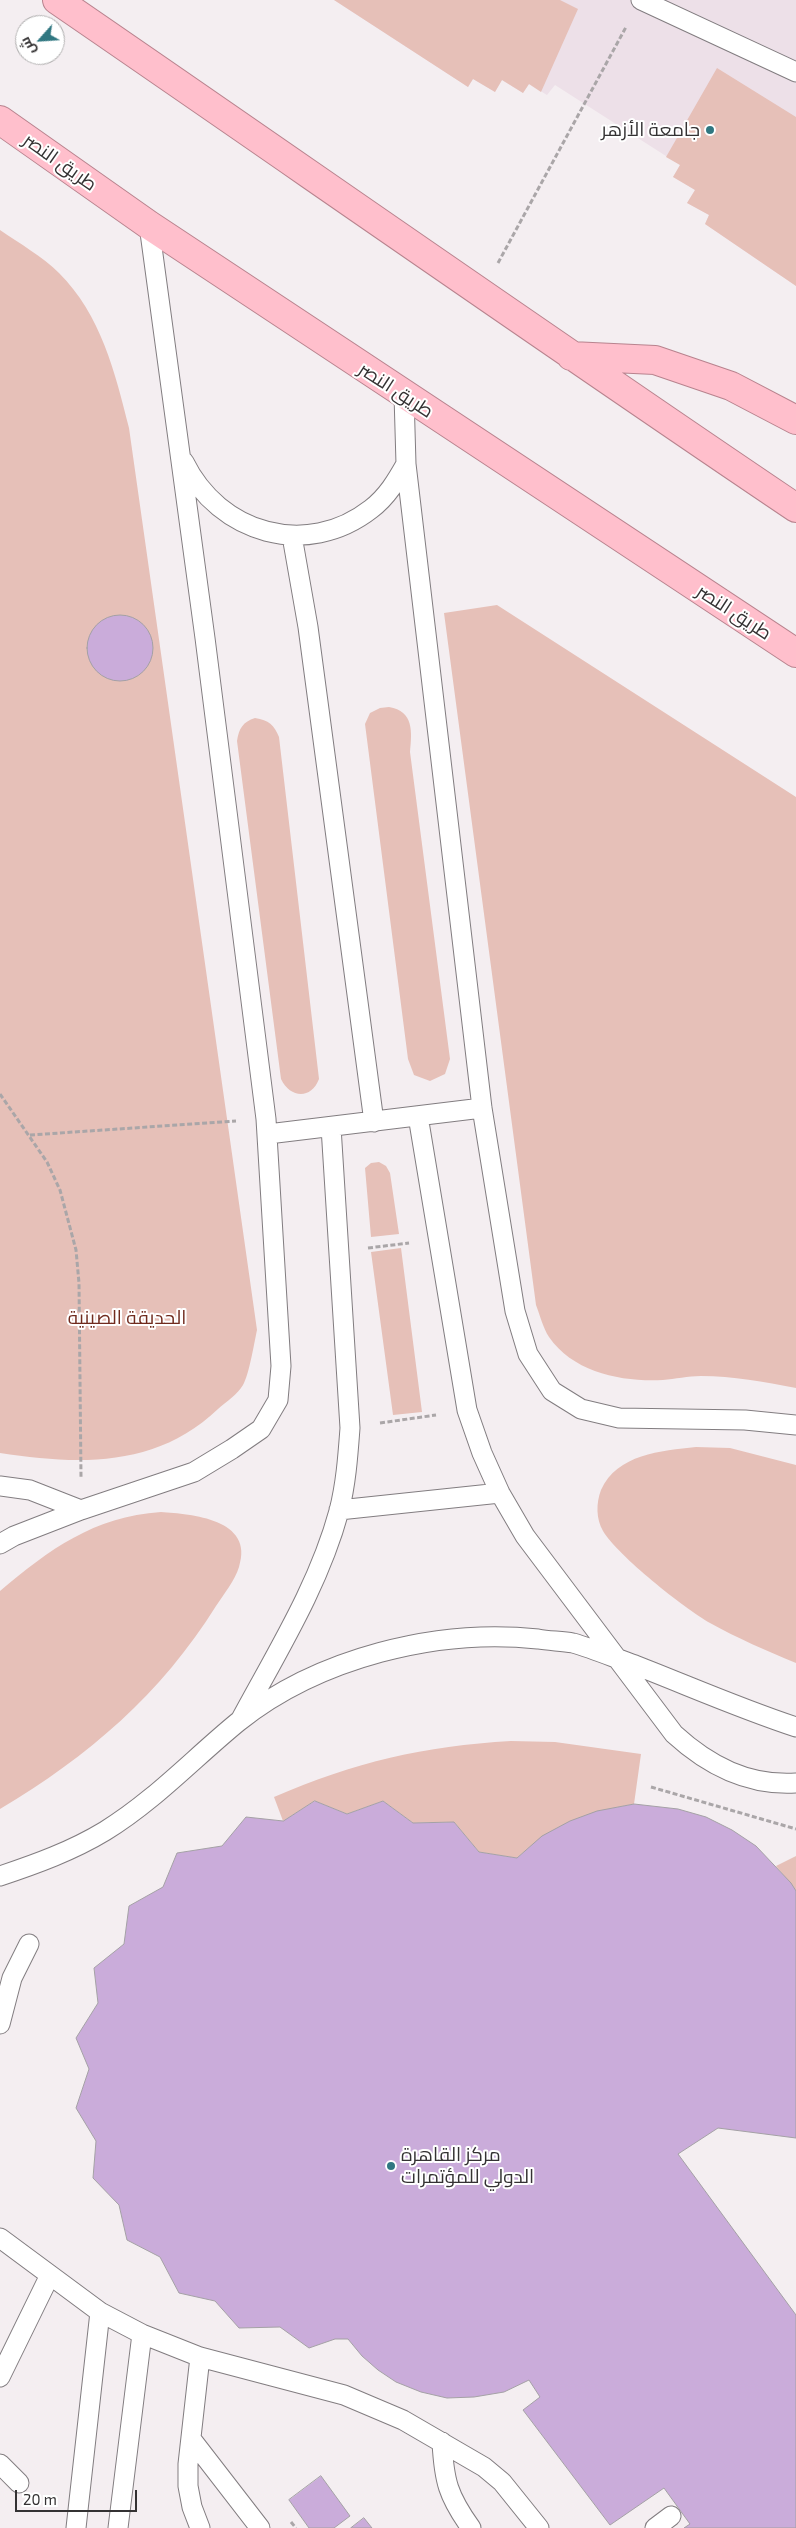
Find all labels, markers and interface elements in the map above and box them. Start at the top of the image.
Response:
north arrow [15,15,65,65]
text: ش [15,35,39,58]
place label: جامعة الأزهر [601,119,700,141]
marker: جامعة الأزهر [704,124,716,136]
street label: طريق النصر [19,128,101,196]
street label: طريق النصر [354,357,438,423]
street label: طريق النصر [692,579,776,645]
park label: الحديقة الصينية [68,1307,186,1329]
place label: مركز القاهرة الدولي للمؤتمرات [401,2144,534,2188]
marker: مركز القاهرة الدولي للمؤتمرات [385,2160,397,2172]
scale bar [18,2480,140,2512]
text: 20 m [23,2490,57,2508]

